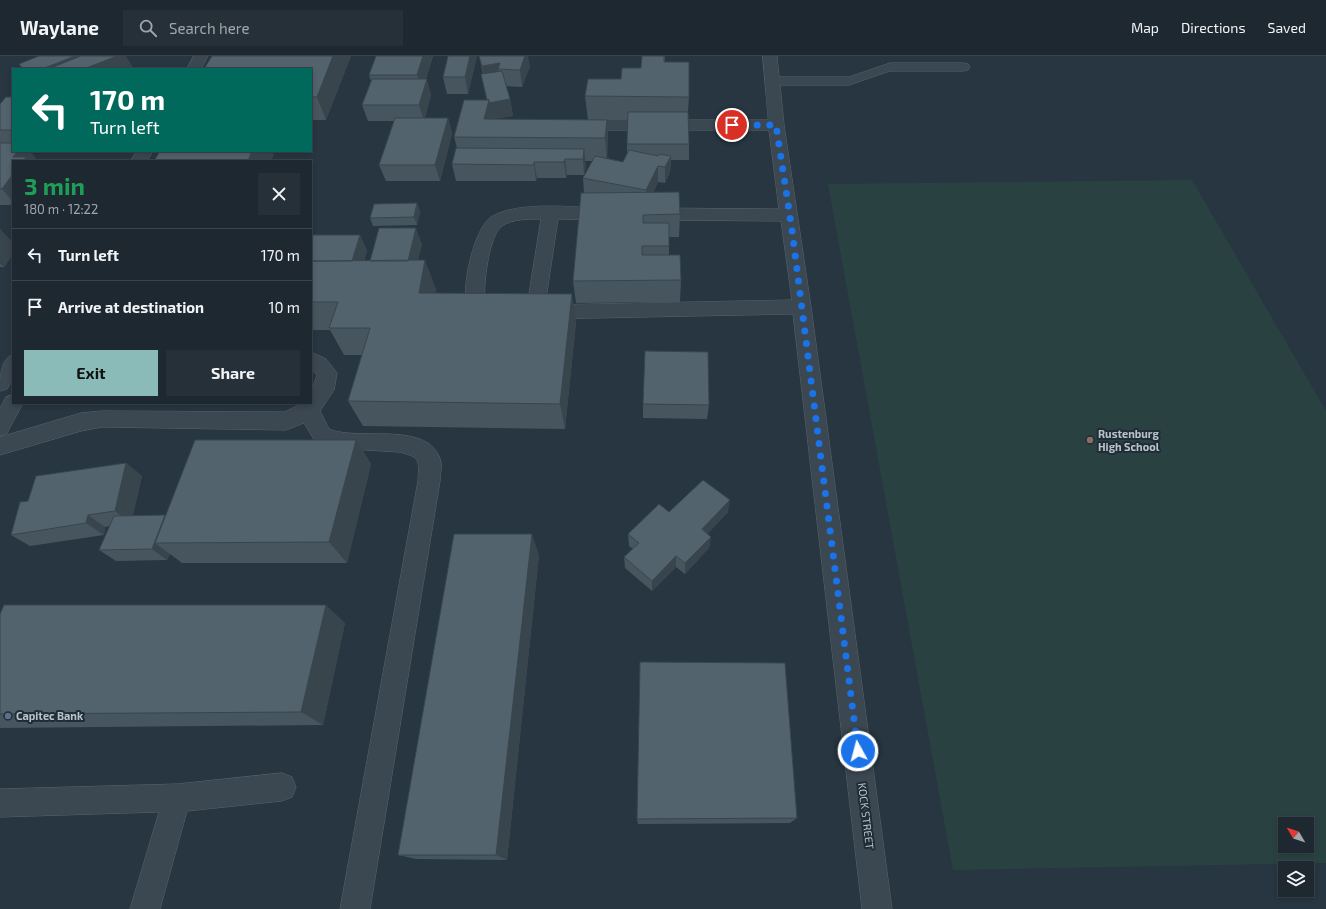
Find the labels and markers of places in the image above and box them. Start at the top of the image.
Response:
pin [715,108,749,142]
place label: Rustenburg High School [1098,427,1160,453]
marker: Rustenburg High School [1085,435,1095,445]
place label: Capitec Bank [16,709,84,722]
marker: Capitec Bank [3,711,13,721]

